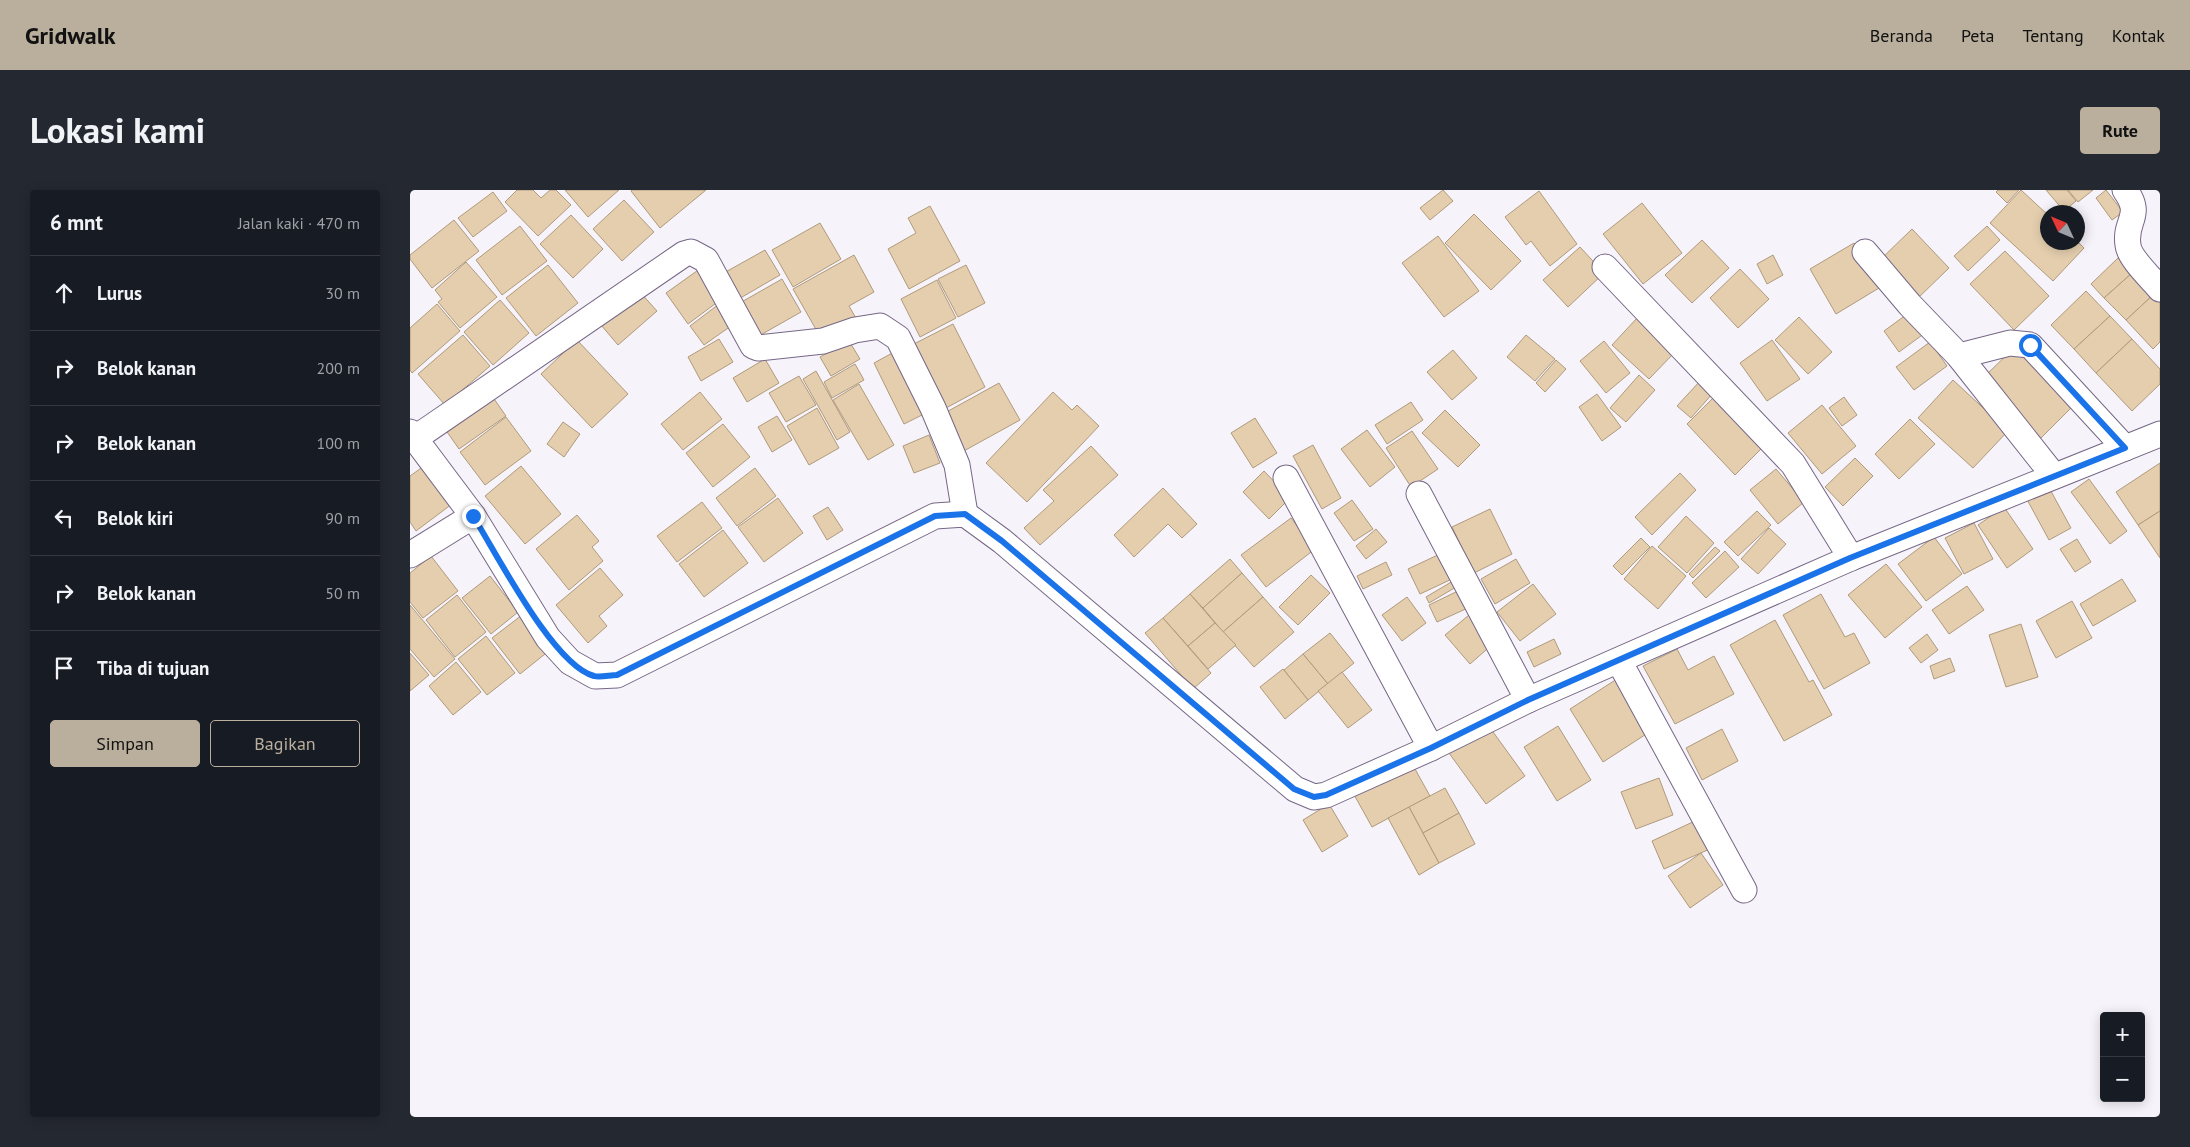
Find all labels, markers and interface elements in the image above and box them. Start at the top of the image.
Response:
text: Gridwalk [25,20,115,51]
text: Beranda [1870,24,1933,47]
text: Peta [1961,24,1995,47]
text: Tentang [2023,24,2084,47]
text: Kontak [2112,24,2165,47]
text: Lokasi kami [30,107,205,153]
button: Rute [2080,107,2160,154]
north arrow [2040,205,2085,250]
text: 6 mnt [50,209,103,236]
text: Jalan kaki · 470 m [238,213,360,233]
icon: ahead [50,279,78,307]
text: Lurus [97,281,142,305]
text: 30 m [325,283,360,303]
route start [2019,334,2042,357]
icon: right [50,354,78,382]
text: Belok kanan [97,356,196,380]
text: 200 m [317,358,360,378]
icon: right [50,429,78,457]
text: Belok kanan [97,431,196,455]
text: 100 m [317,433,360,453]
icon: left [50,504,78,532]
route end [462,505,485,528]
text: Belok kiri [97,506,173,530]
text: 90 m [325,508,360,528]
icon: right [50,579,78,607]
text: Belok kanan [97,581,196,605]
text: 50 m [325,583,360,603]
icon: arrive [50,654,78,682]
text: Tiba di tujuan [97,656,209,680]
button: Simpan [50,720,200,767]
button: Bagikan [210,720,360,767]
map controls [2100,1012,2145,1102]
button: + [2100,1012,2145,1057]
button: − [2100,1057,2145,1102]

